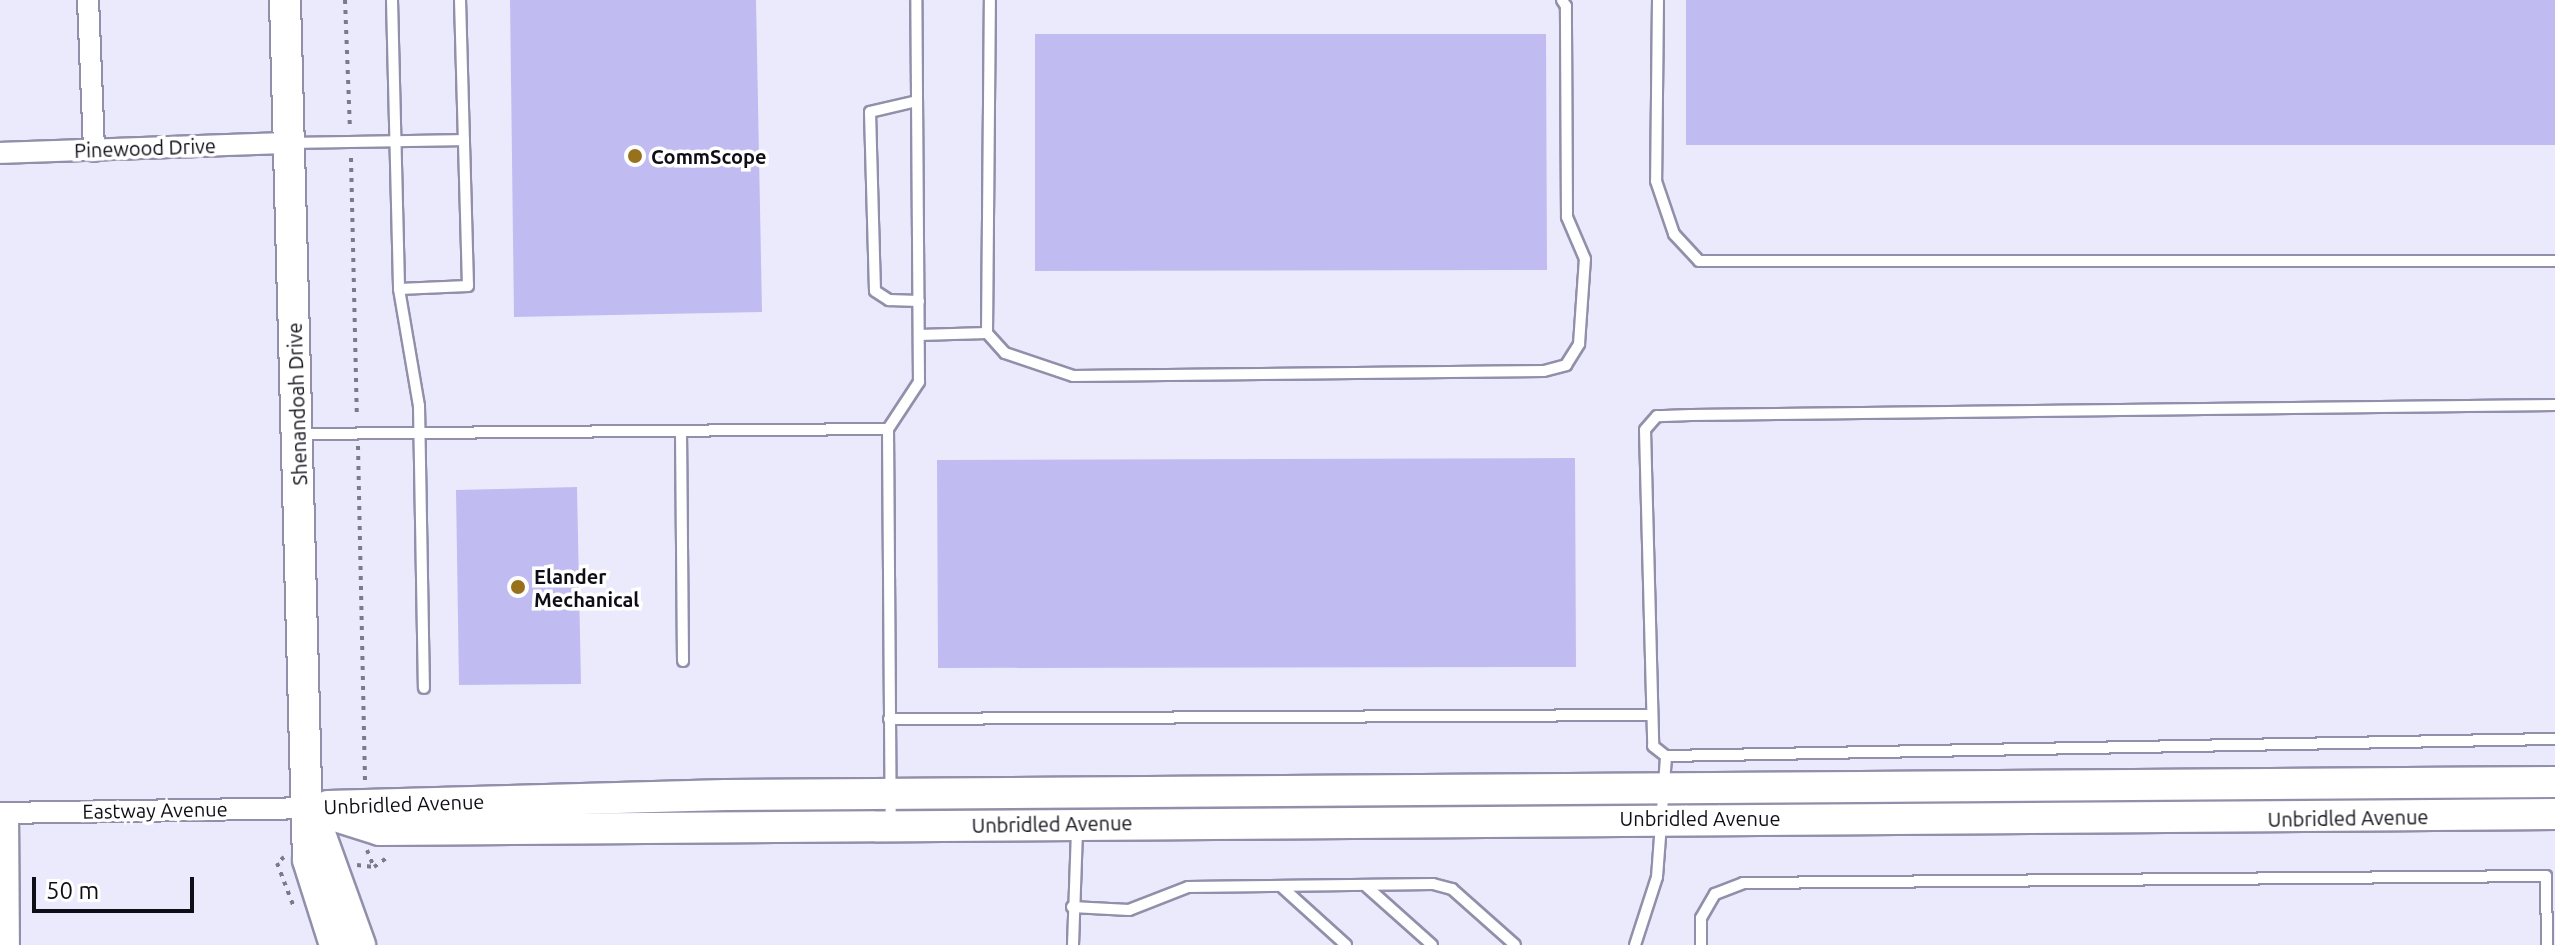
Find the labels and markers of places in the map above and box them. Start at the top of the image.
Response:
place label: CommScope [651,144,766,168]
marker: CommScope [626,147,644,165]
place label: Elander Mechanical [534,564,639,611]
marker: Elander Mechanical [509,578,527,596]

